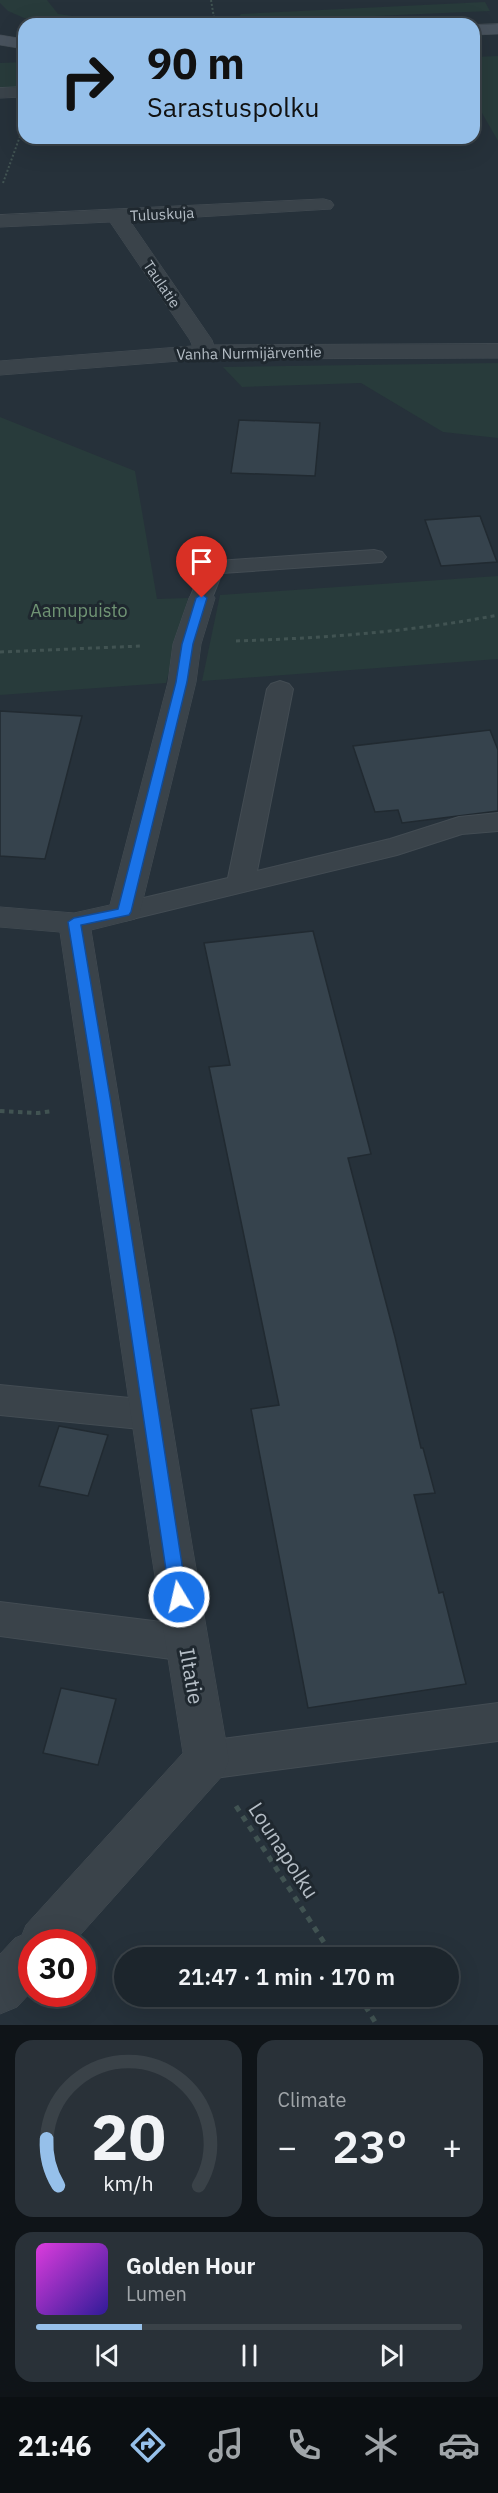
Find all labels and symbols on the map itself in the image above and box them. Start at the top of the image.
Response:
street label: Tuluskuja [129,203,195,225]
street label: Taulatie [139,257,185,311]
street label: Vanha Nurmijärventie [176,342,322,364]
pin [176,536,227,598]
park label: Aamupuisto [30,599,128,622]
position arrow [147,1565,211,1629]
street label: Iltatie [173,1646,211,1706]
street label: Lounapolku [242,1796,326,1904]
speed limit sign: 30 [18,1929,96,2007]

